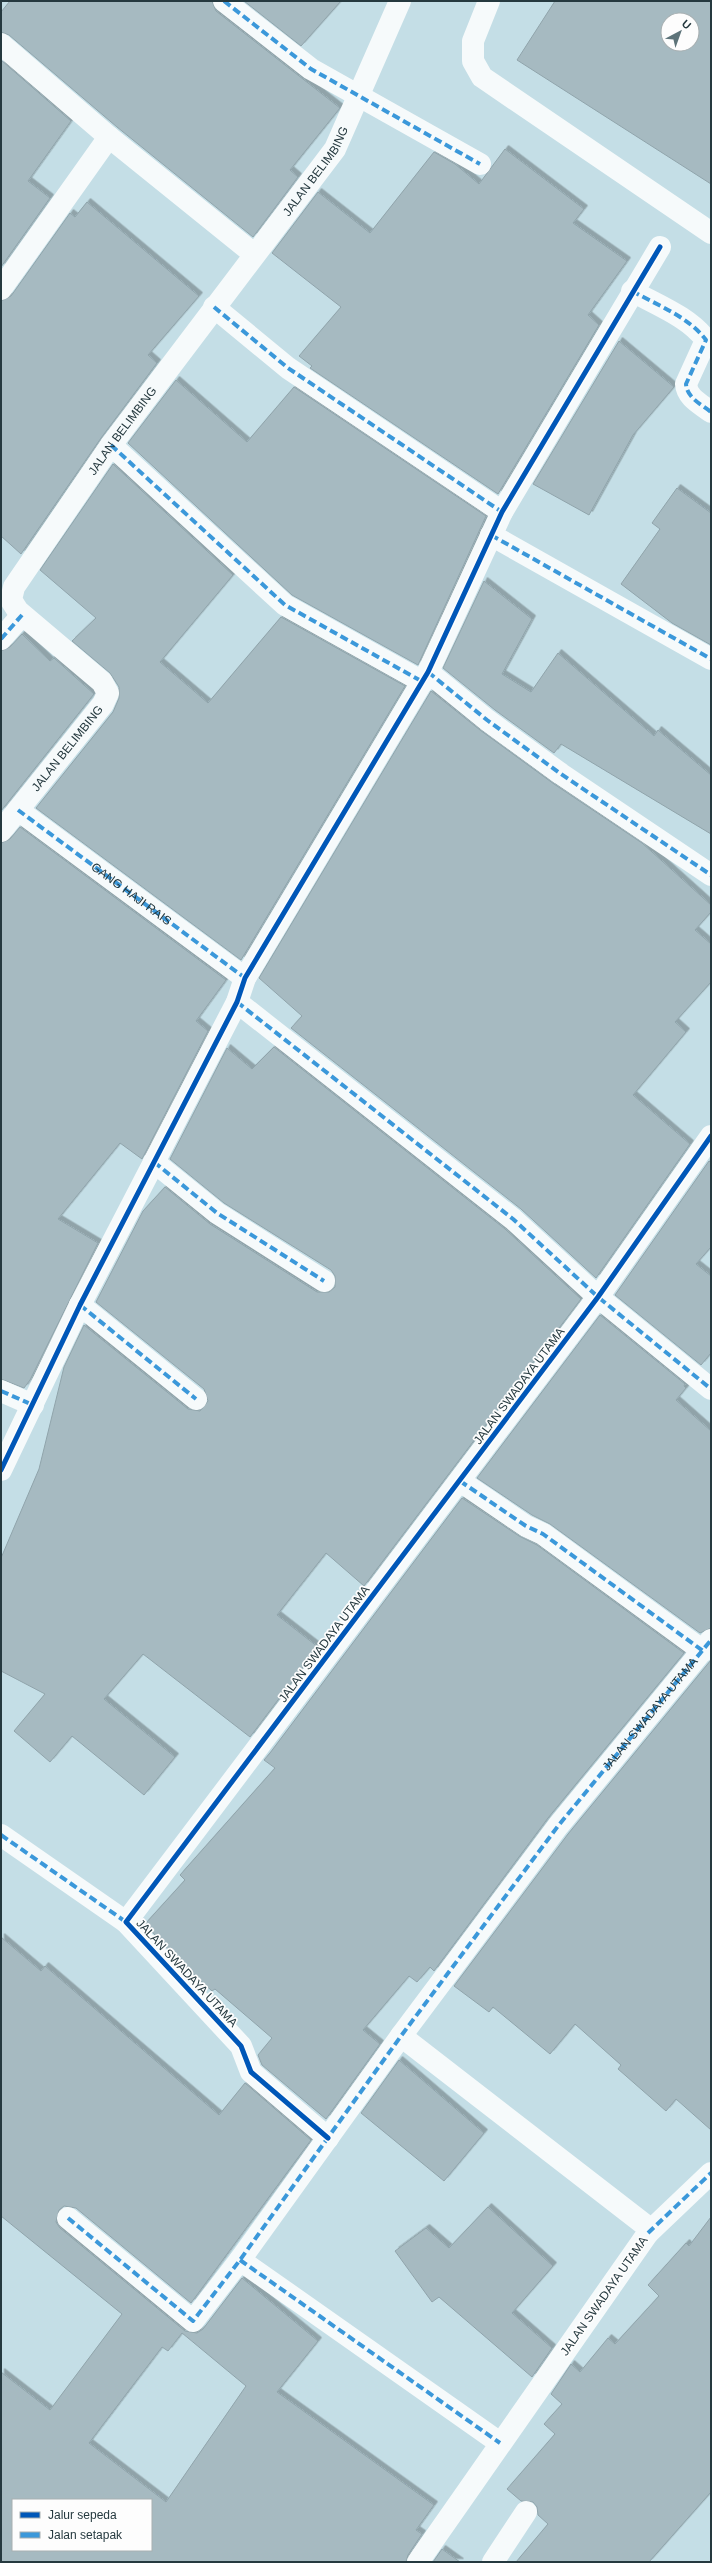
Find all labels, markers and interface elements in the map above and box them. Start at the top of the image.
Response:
north arrow [660,12,700,52]
text: U [680,17,694,32]
street label: JALAN BELIMBING [280,124,351,219]
street label: JALAN BELIMBING [86,384,160,478]
street label: JALAN BELIMBING [29,703,106,794]
street label: GANG HAJI RAIS [89,860,174,928]
street label: JALAN SWADAYA UTAMA [471,1325,567,1447]
street label: JALAN SWADAYA UTAMA [276,1583,372,1705]
street label: JALAN SWADAYA UTAMA [599,1655,701,1773]
street label: JALAN SWADAYA UTAMA [133,1916,241,2030]
street label: JALAN SWADAYA UTAMA [557,2234,651,2358]
legend [12,2499,152,2551]
text: Jalur sepeda [48,2508,117,2522]
text: Jalan setapak [48,2528,123,2542]

